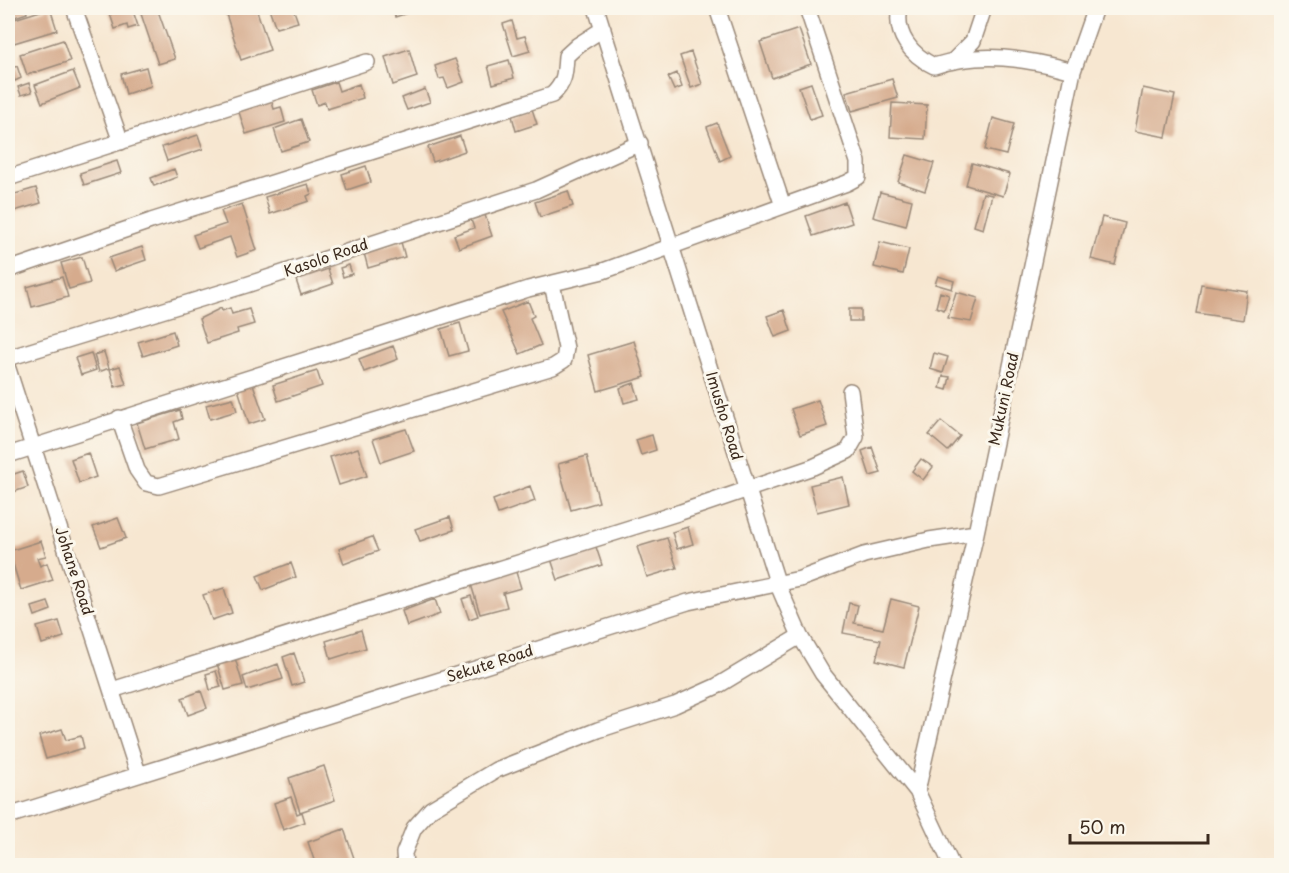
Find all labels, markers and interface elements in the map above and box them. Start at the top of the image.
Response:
street label: Kasolo Road [280,231,371,282]
street label: Mukuni Road [981,350,1024,447]
street label: Imusho Road [701,368,750,463]
street label: Johane Road [50,523,101,618]
street label: Sekute Road [443,638,536,687]
scale bar [1070,807,1208,845]
text: 50 m [1079,813,1126,840]

